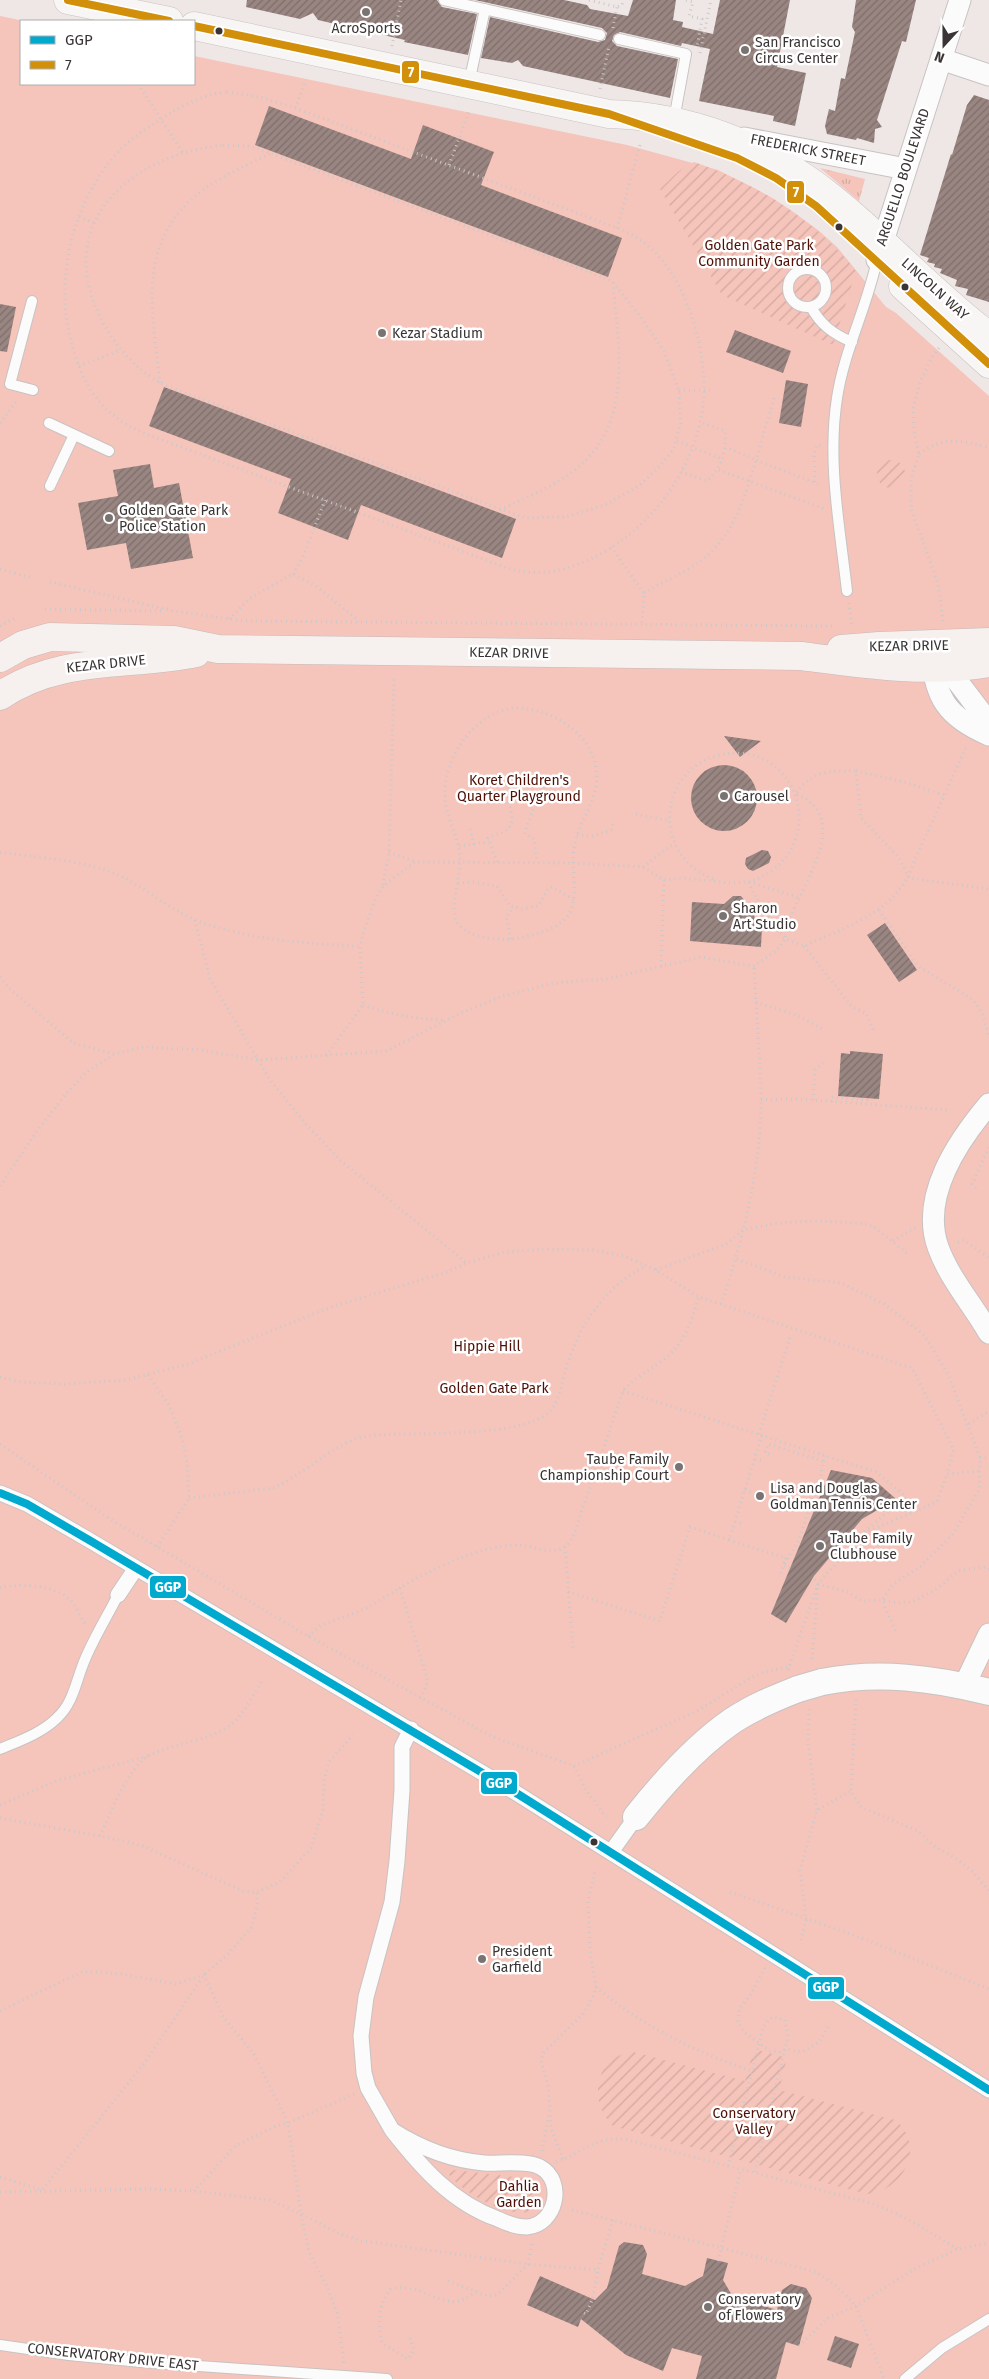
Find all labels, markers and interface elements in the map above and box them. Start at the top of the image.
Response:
marker: AcroSports [360,6,372,18]
legend [20,20,195,85]
place label: AcroSports [332,20,401,37]
north arrow [919,20,969,70]
unlabelled marker [214,26,224,36]
text: GGP [65,31,93,49]
place label: San Francisco Circus Center [755,34,841,67]
marker: San Francisco Circus Center [739,44,751,56]
text: N [932,47,947,66]
text: 7 [65,56,72,74]
line badge: 7 [401,60,420,84]
text: 7 [408,64,415,81]
street label: ARGUELLO BOULEVARD [873,106,933,248]
street label: FREDERICK STREET [749,130,868,170]
line badge: 7 [786,180,805,204]
text: 7 [793,184,800,201]
unlabelled marker [834,222,844,232]
park label: Golden Gate Park Community Garden [698,237,820,270]
street label: LINCOLN WAY [898,254,972,324]
unlabelled marker [900,282,910,292]
place label: Kezar Stadium [392,325,483,342]
marker: Kezar Stadium [376,327,388,339]
place label: Golden Gate Park Police Station [119,502,229,535]
marker: Golden Gate Park Police Station [103,512,115,524]
street label: KEZAR DRIVE [869,637,949,655]
street label: KEZAR DRIVE [469,644,549,662]
street label: KEZAR DRIVE [65,651,147,677]
park label: Koret Children's Quarter Playground [457,772,581,805]
place label: Carousel [734,788,789,805]
marker: Carousel [718,790,730,802]
place label: Sharon Art Studio [733,900,797,933]
marker: Sharon Art Studio [717,910,729,922]
park label: Hippie Hill [453,1338,521,1355]
park label: Golden Gate Park [439,1380,549,1397]
place label: Taube Family Championship Court [540,1451,670,1484]
marker: Taube Family Championship Court [673,1461,685,1473]
place label: Lisa and Douglas Goldman Tennis Center [770,1480,918,1513]
marker: Lisa and Douglas Goldman Tennis Center [754,1490,766,1502]
place label: Taube Family Clubhouse [830,1530,913,1563]
marker: Taube Family Clubhouse [814,1540,826,1552]
line badge: GGP [149,1575,187,1599]
text: GGP [155,1579,182,1596]
line badge: GGP [480,1771,518,1795]
text: GGP [486,1775,513,1792]
unlabelled marker [589,1837,599,1847]
place label: President Garfield [492,1943,553,1976]
marker: President Garfield [476,1953,488,1965]
line badge: GGP [807,1976,845,2000]
text: GGP [813,1979,840,1996]
park label: Conservatory Valley [712,2105,796,2138]
park label: Dahlia Garden [496,2178,542,2211]
place label: Conservatory of Flowers [718,2291,801,2324]
marker: Conservatory of Flowers [702,2301,714,2313]
street label: CONSERVATORY DRIVE EAST [27,2340,200,2375]

